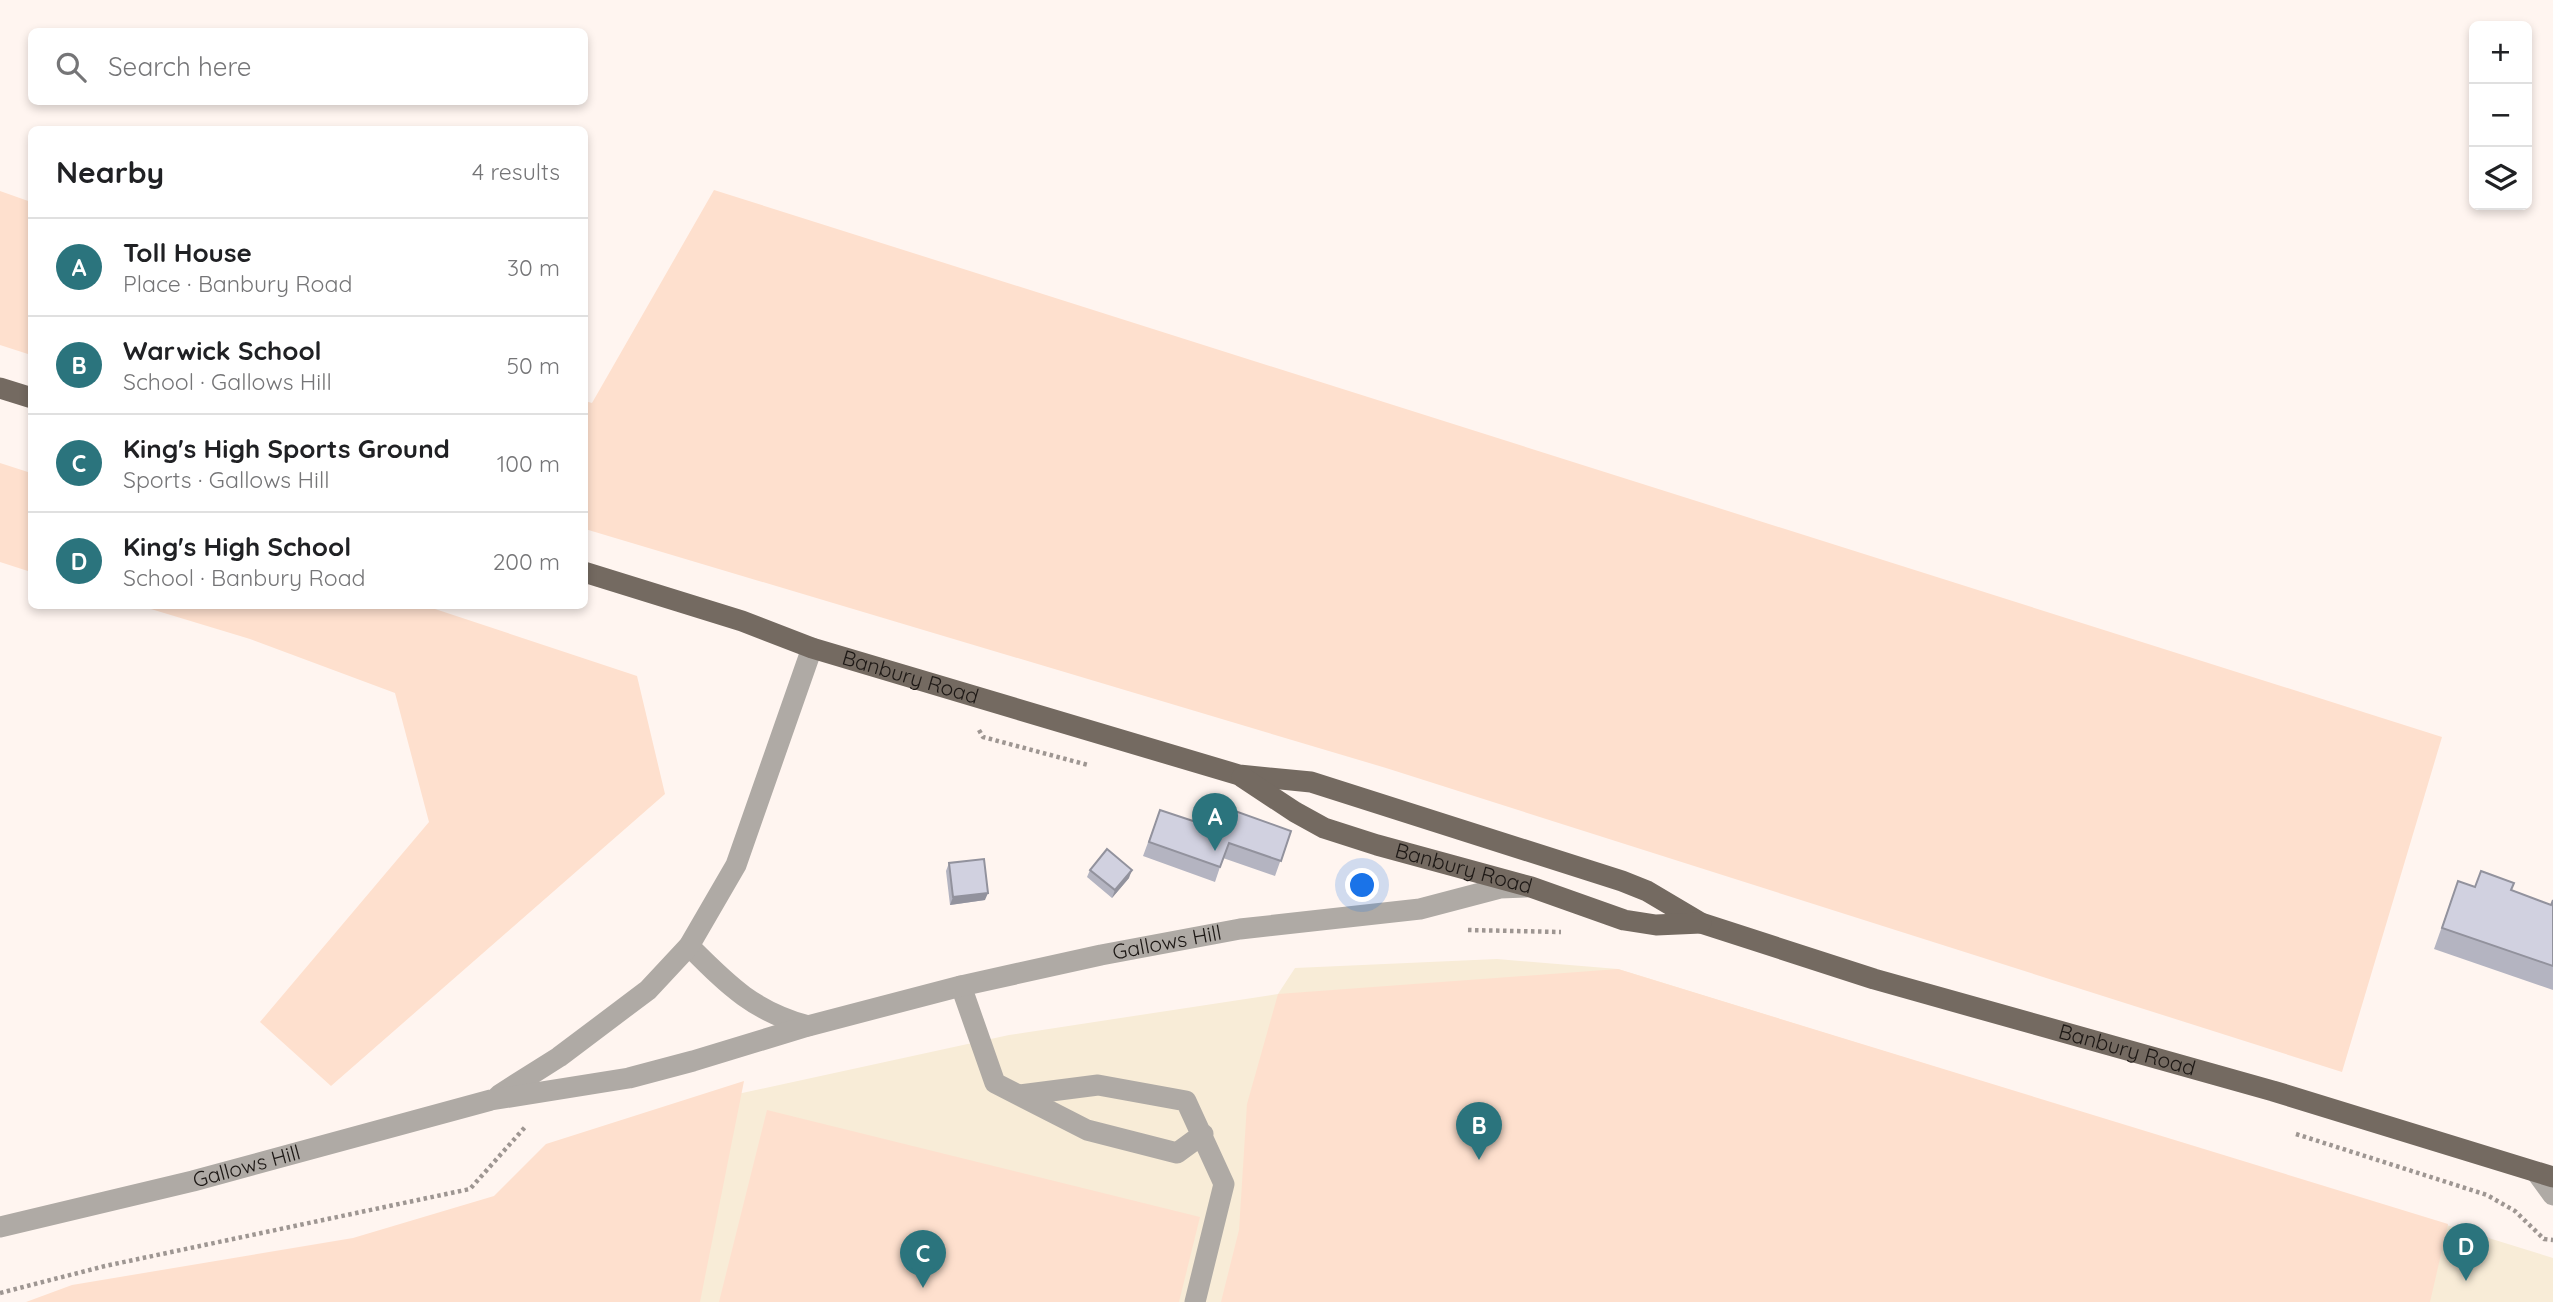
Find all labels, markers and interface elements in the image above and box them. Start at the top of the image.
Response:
map controls [2469,21,2532,210]
button: + [2469,21,2532,84]
search box [28,28,588,105]
icon: search [52,48,90,86]
text: Search here [108,50,252,83]
button: − [2469,84,2532,147]
button: layers [2469,147,2532,210]
text: Nearby [56,153,164,191]
text: 4 results [472,157,560,186]
text: Toll House [123,236,252,269]
text: A [72,253,86,282]
text: 30 m [507,253,560,282]
text: Place · Banbury Road [123,269,352,298]
text: Warwick School [123,334,322,367]
text: B [71,351,87,380]
text: 50 m [507,351,560,380]
text: School · Gallows Hill [123,367,332,396]
text: King's High Sports Ground [123,432,450,465]
text: C [72,449,86,478]
text: 100 m [497,449,560,478]
text: Sports · Gallows Hill [123,465,330,494]
text: King's High School [123,530,351,563]
text: D [71,547,87,576]
text: 200 m [493,547,560,576]
text: School · Banbury Road [123,563,366,592]
street label: Banbury Road [839,644,982,709]
pin: A [1192,793,1238,851]
street label: Banbury Road [1392,837,1535,899]
your location [1345,868,1379,902]
street label: Gallows Hill [1110,919,1223,965]
street label: Banbury Road [2056,1017,2199,1081]
pin: B [1456,1102,1502,1160]
street label: Gallows Hill [190,1138,303,1192]
pin: D [2443,1223,2489,1281]
pin: C [900,1230,946,1288]

